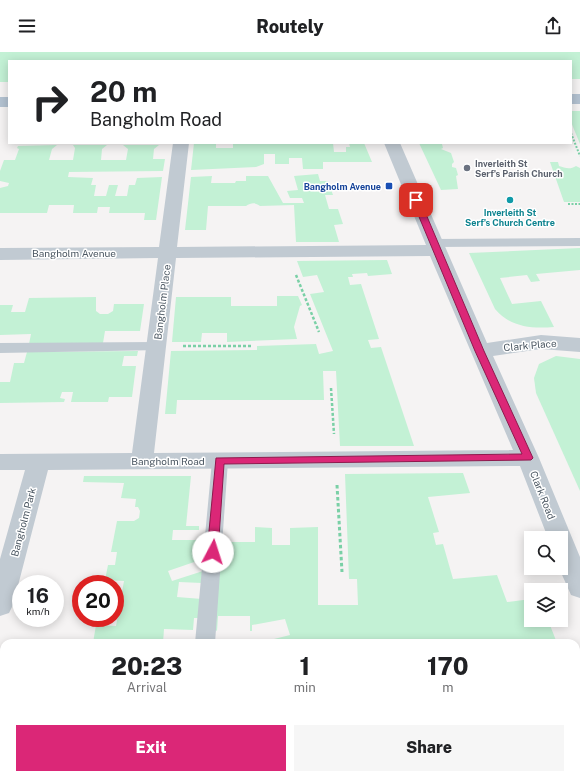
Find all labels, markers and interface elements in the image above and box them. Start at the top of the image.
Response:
icon: menu [16,15,38,37]
icon: share [542,15,564,37]
text: Routely [256,16,324,37]
text: 20 m [90,75,157,108]
icon: right [24,76,76,128]
text: Bangholm Road [90,109,222,130]
place label: Inverleith St Serf's Parish Church [475,158,562,179]
marker: Inverleith St Serf's Parish Church [462,163,472,173]
place label: Bangholm Avenue [304,181,381,192]
marker: Bangholm Avenue [384,181,394,191]
pin [399,183,433,217]
icon: arrive [405,189,427,211]
marker: Inverleith St Serf's Church Centre [505,195,515,205]
place label: Inverleith St Serf's Church Centre [465,207,555,228]
street label: Bangholm Avenue [32,247,116,259]
street label: Bangholm Place [151,263,173,340]
street label: Clark Place [503,337,557,353]
street label: Bangholm Road [131,455,205,467]
street label: Clark Road [528,469,558,521]
street label: Bangholm Park [8,486,38,558]
position arrow [192,531,234,573]
map controls [524,531,568,627]
button: search [524,531,568,575]
speed limit sign: 20 [72,575,124,627]
button: layers [524,583,568,627]
text: 16 [27,584,49,608]
text: km/h [26,605,50,617]
text: 20:23 [111,652,182,680]
text: 1 [299,652,310,680]
text: 170 [427,652,469,680]
text: Arrival [127,680,167,695]
text: min [294,680,316,695]
text: m [442,680,453,695]
button: Exit [16,725,286,771]
button: Share [294,725,564,771]

